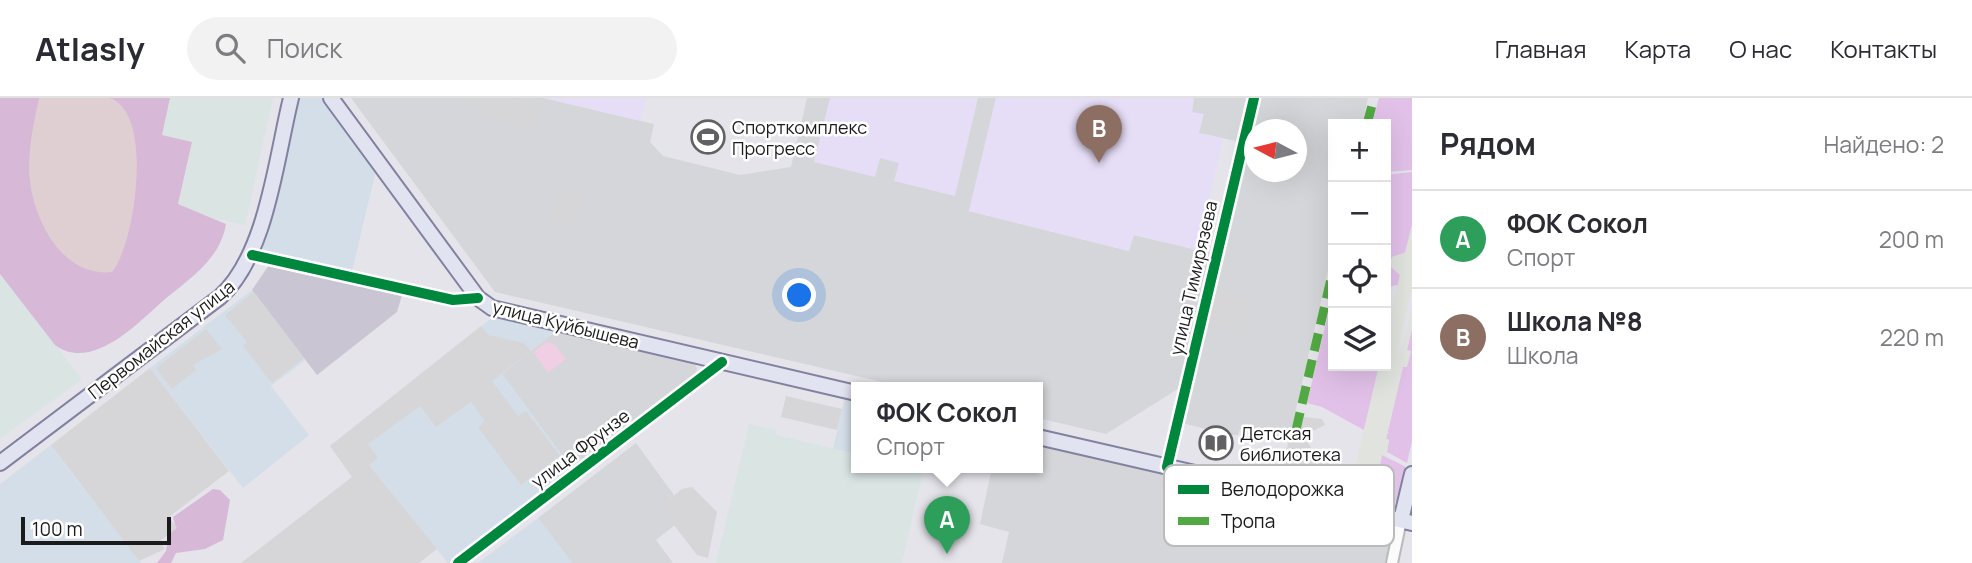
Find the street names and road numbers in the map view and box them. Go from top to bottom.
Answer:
street label: улица Тимирязева [1164,198,1222,358]
street label: Первомайская улица [83,274,239,404]
street label: улица Куйбышева [490,294,642,354]
street label: улица Фрунзе [526,403,634,493]

